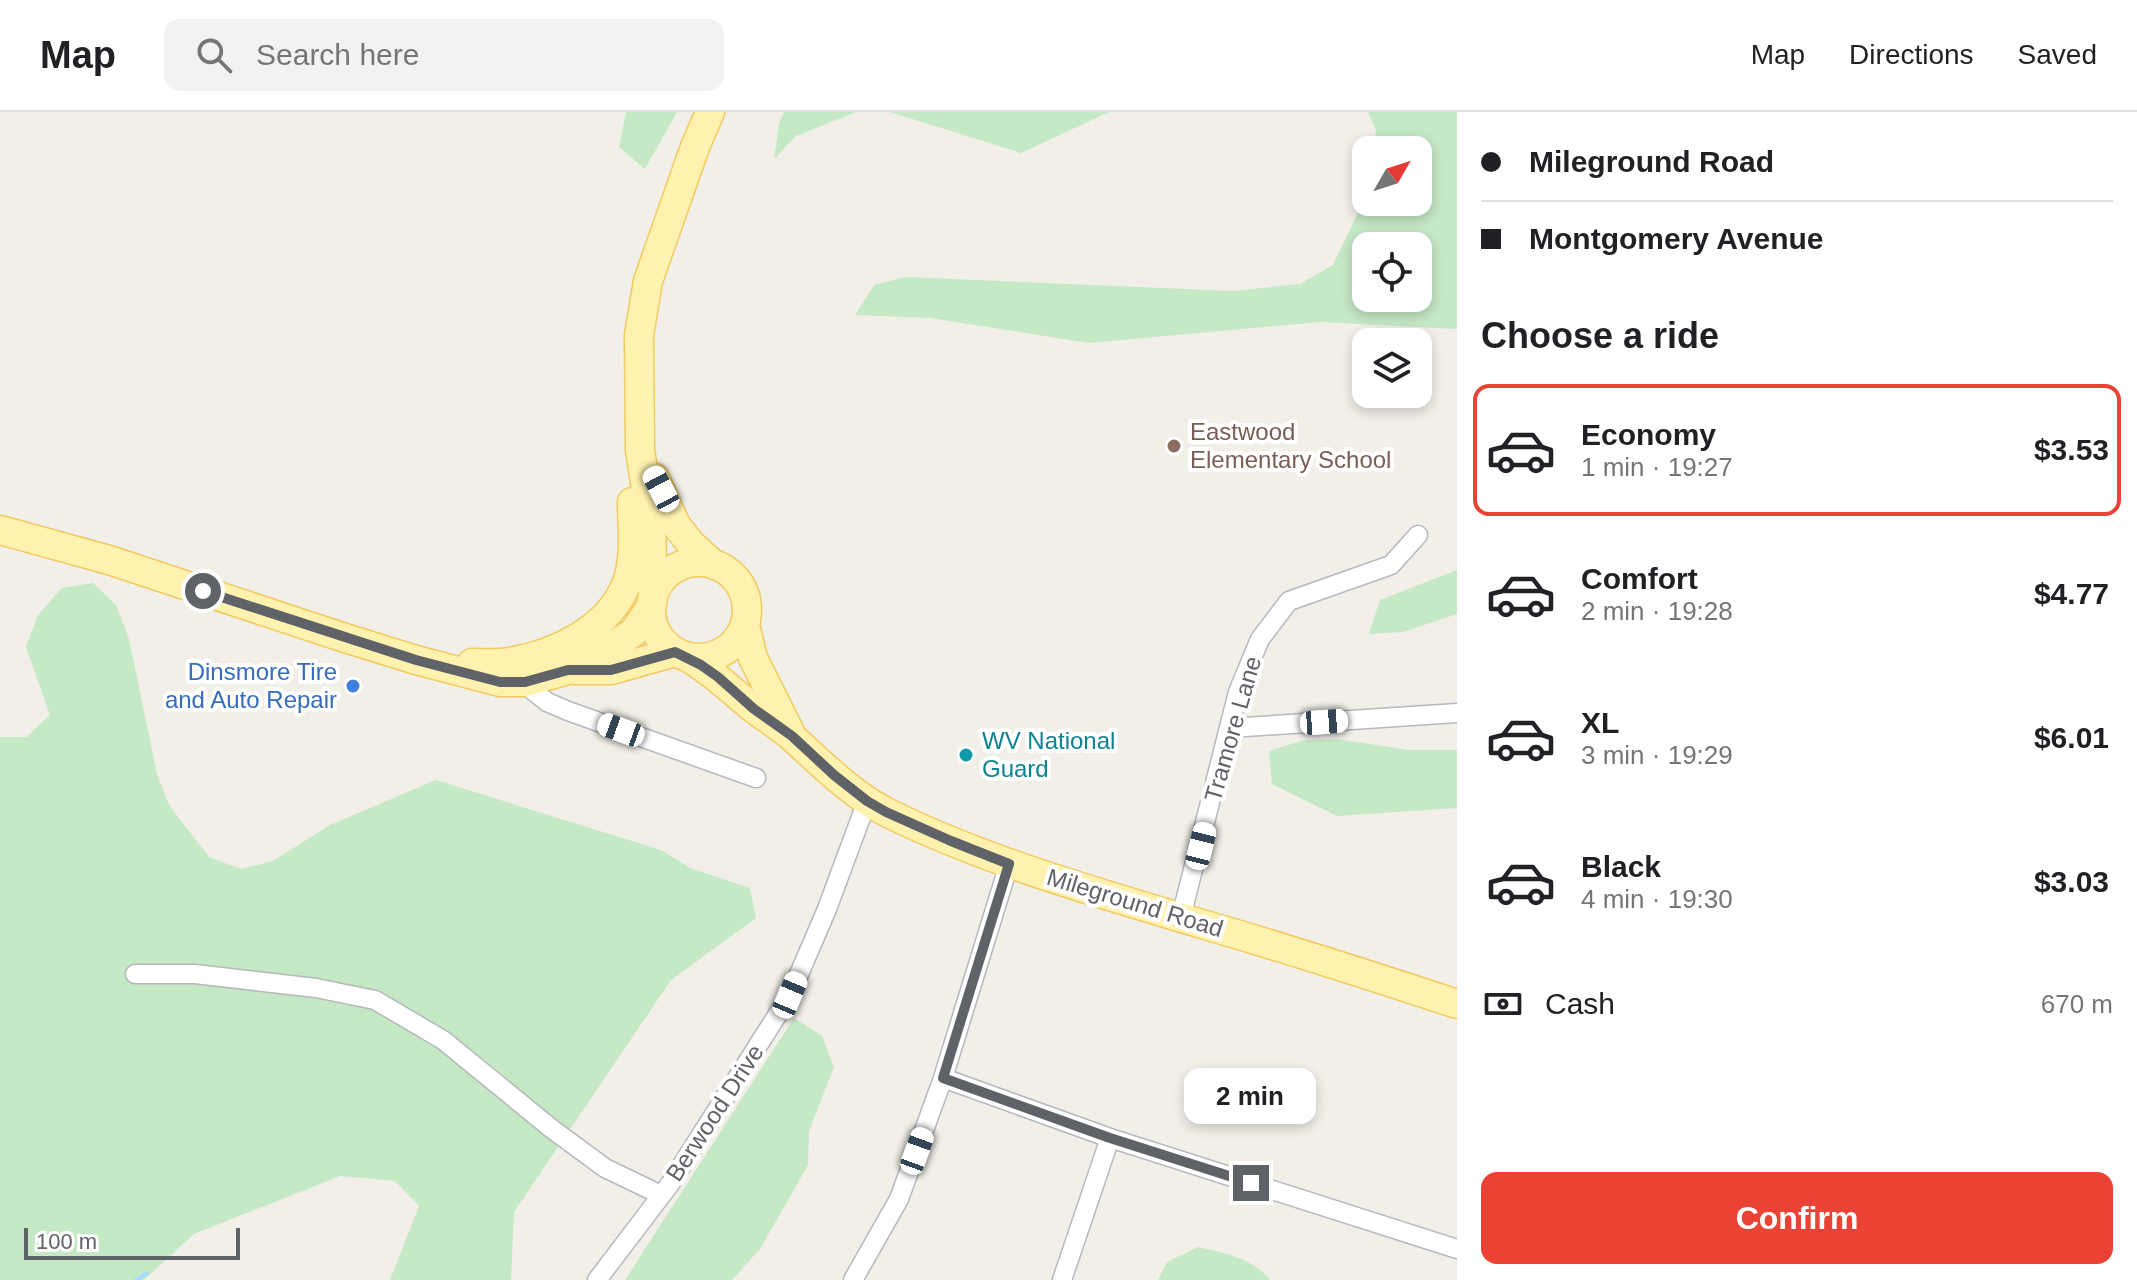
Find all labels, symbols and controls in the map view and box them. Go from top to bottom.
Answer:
search box [164,19,724,91]
icon: search [192,33,236,77]
text: Map [40,34,116,76]
text: Search here [256,38,419,71]
text: Map [1751,39,1805,70]
text: Directions [1849,39,1974,70]
text: Saved [2018,39,2097,70]
north arrow [1352,136,1432,216]
map controls [1352,136,1432,408]
text: Mileground Road [1529,145,1774,178]
text: Montgomery Avenue [1529,222,1823,255]
button: locate [1352,232,1432,312]
text: Choose a ride [1481,315,1719,356]
button: layers [1352,328,1432,408]
icon: car [1485,414,1557,486]
place label: Eastwood Elementary School [1190,418,1391,473]
text: Economy [1581,418,1716,451]
text: $3.53 [2034,433,2109,466]
marker: Eastwood Elementary School [1165,437,1183,455]
text: 1 min · 19:27 [1581,452,1733,482]
car [639,462,683,516]
icon: car [1485,558,1557,630]
text: Comfort [1581,562,1698,595]
route start [185,573,221,609]
text: $4.77 [2034,577,2109,610]
text: 2 min · 19:28 [1581,596,1733,626]
street label: Tramore Lane [1199,653,1266,805]
place label: Dinsmore Tire and Auto Repair [165,658,337,713]
marker: Dinsmore Tire and Auto Repair [344,677,362,695]
icon: car [1485,702,1557,774]
text: XL [1581,706,1619,739]
car [1299,708,1349,736]
car [594,711,648,749]
text: $6.01 [2034,721,2109,754]
place label: WV National Guard [982,727,1115,782]
text: 3 min · 19:29 [1581,740,1733,770]
marker: WV National Guard [957,746,975,764]
car [1184,820,1218,872]
icon: car [1485,846,1557,918]
text: Black [1581,850,1661,883]
street label: Mileground Road [1044,863,1226,942]
text: $3.03 [2034,865,2109,898]
text: 4 min · 19:30 [1581,884,1733,914]
car [770,968,810,1022]
icon: cash [1481,982,1525,1026]
text: Cash [1545,987,1615,1020]
text: 670 m [2041,989,2113,1019]
street label: Berwood Drive [660,1039,769,1186]
callout: 2 min [1185,1067,1317,1123]
text: 2 min [1216,1081,1284,1111]
car [898,1124,936,1178]
route end [1233,1165,1269,1201]
button: Confirm [1481,1172,2113,1264]
scale bar [24,1224,240,1260]
text: 100 m [36,1229,97,1254]

